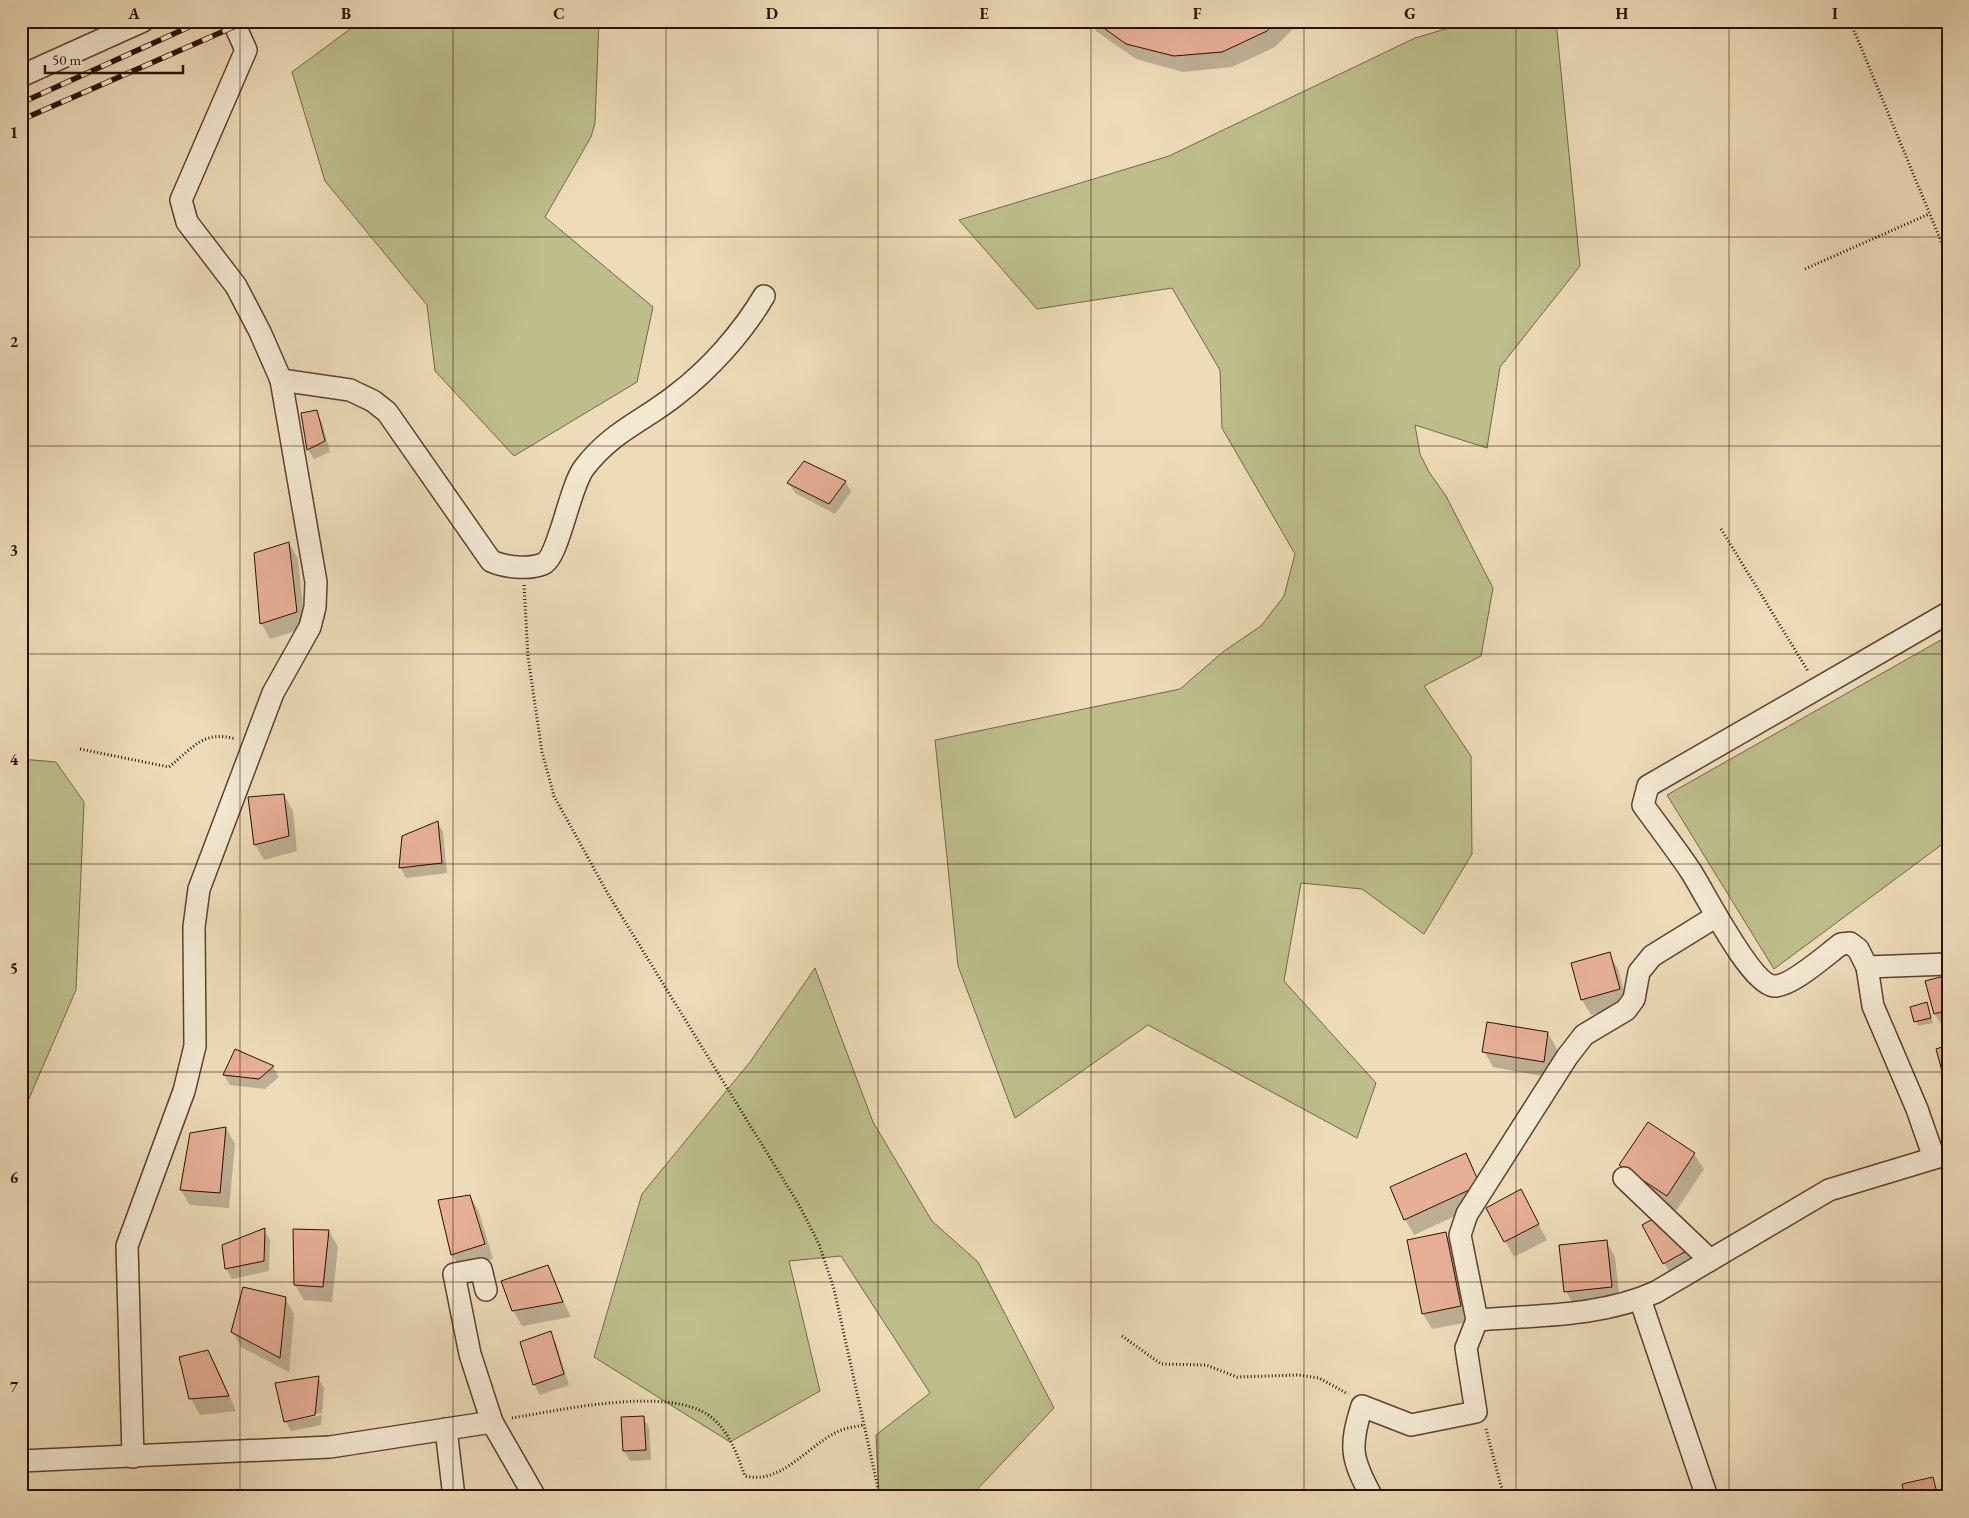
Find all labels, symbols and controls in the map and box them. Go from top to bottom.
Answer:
text: A [127,3,140,24]
text: B [341,3,351,24]
text: C [553,3,565,24]
text: D [766,3,778,24]
text: E [979,3,989,24]
text: F [1193,3,1202,24]
text: G [1404,3,1416,24]
text: H [1616,3,1629,24]
text: I [1832,3,1838,24]
scale bar [45,42,182,74]
text: 50 m [52,50,81,69]
text: 1 [10,122,18,143]
text: 2 [10,331,19,352]
text: 3 [10,540,18,561]
text: 4 [10,749,19,770]
text: 5 [10,958,18,979]
text: 6 [10,1167,19,1188]
text: 7 [10,1376,19,1397]

